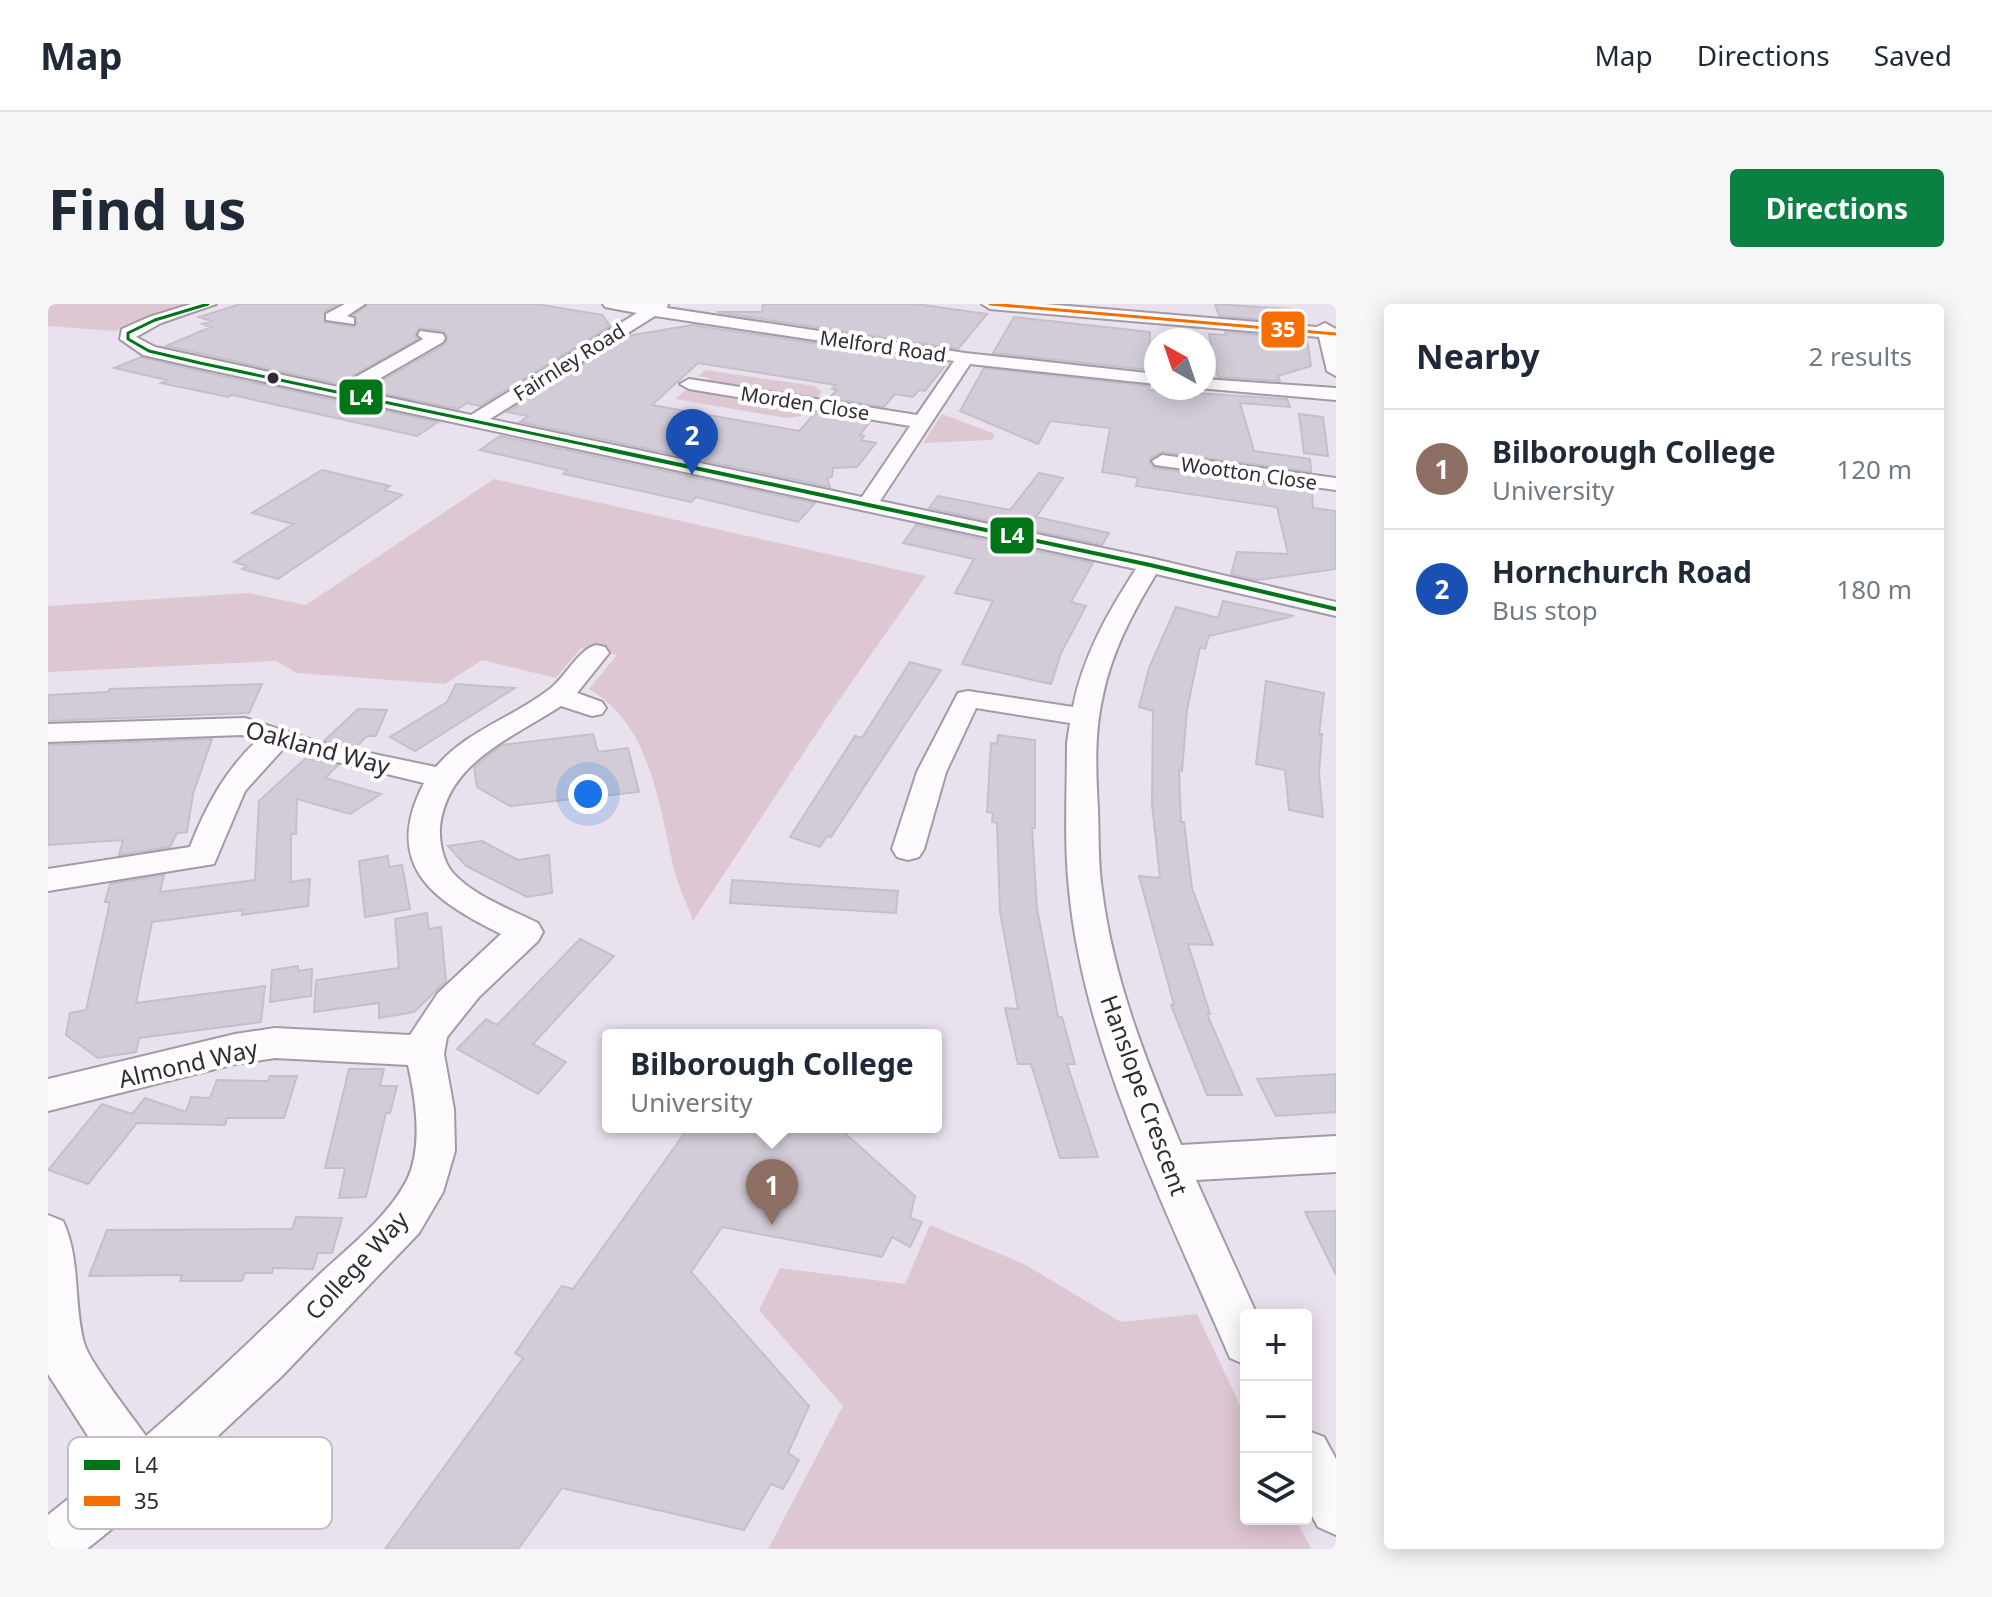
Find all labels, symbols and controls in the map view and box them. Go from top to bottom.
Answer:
text: Map [40,29,123,81]
text: Map [1594,36,1653,74]
text: Directions [1697,36,1830,74]
text: Saved [1874,36,1952,74]
button: Directions [1730,169,1944,247]
text: Find us [48,170,246,246]
line badge: 35 [1260,310,1306,349]
text: 35 [1270,313,1296,343]
street label: Fairnley Road [508,317,630,407]
street label: Melford Road [818,324,948,368]
north arrow [1144,328,1216,400]
text: Nearby [1416,333,1540,379]
text: 2 results [1808,338,1912,374]
unlabelled marker [265,370,281,386]
line badge: L4 [338,378,384,416]
street label: Morden Close [739,379,871,427]
text: L4 [349,381,374,411]
pin: 2 [666,409,718,475]
text: Bilborough College [1492,431,1776,472]
street label: Wootton Close [1179,450,1319,496]
text: 1 [1435,451,1449,487]
text: 120 m [1836,451,1912,487]
text: University [1492,472,1614,508]
line badge: L4 [989,516,1035,555]
text: L4 [1000,519,1025,549]
text: Hornchurch Road [1492,551,1752,592]
text: 2 [1435,571,1449,607]
text: 180 m [1836,571,1912,607]
text: Bus stop [1492,592,1598,628]
street label: Oakland Way [242,712,395,782]
your location [568,774,608,814]
street label: Hanslope Crescent [1093,990,1197,1200]
popup [602,1029,942,1133]
street label: Almond Way [115,1031,262,1095]
text: Bilborough College [630,1043,914,1084]
text: University [630,1084,752,1120]
pin: 1 [746,1159,798,1225]
street label: College Way [297,1203,416,1327]
map controls [1240,1309,1312,1525]
button: + [1240,1309,1312,1381]
button: − [1240,1381,1312,1453]
legend [68,1437,332,1529]
text: L4 [134,1449,159,1479]
button: layers [1240,1453,1312,1525]
text: 35 [134,1485,159,1515]

